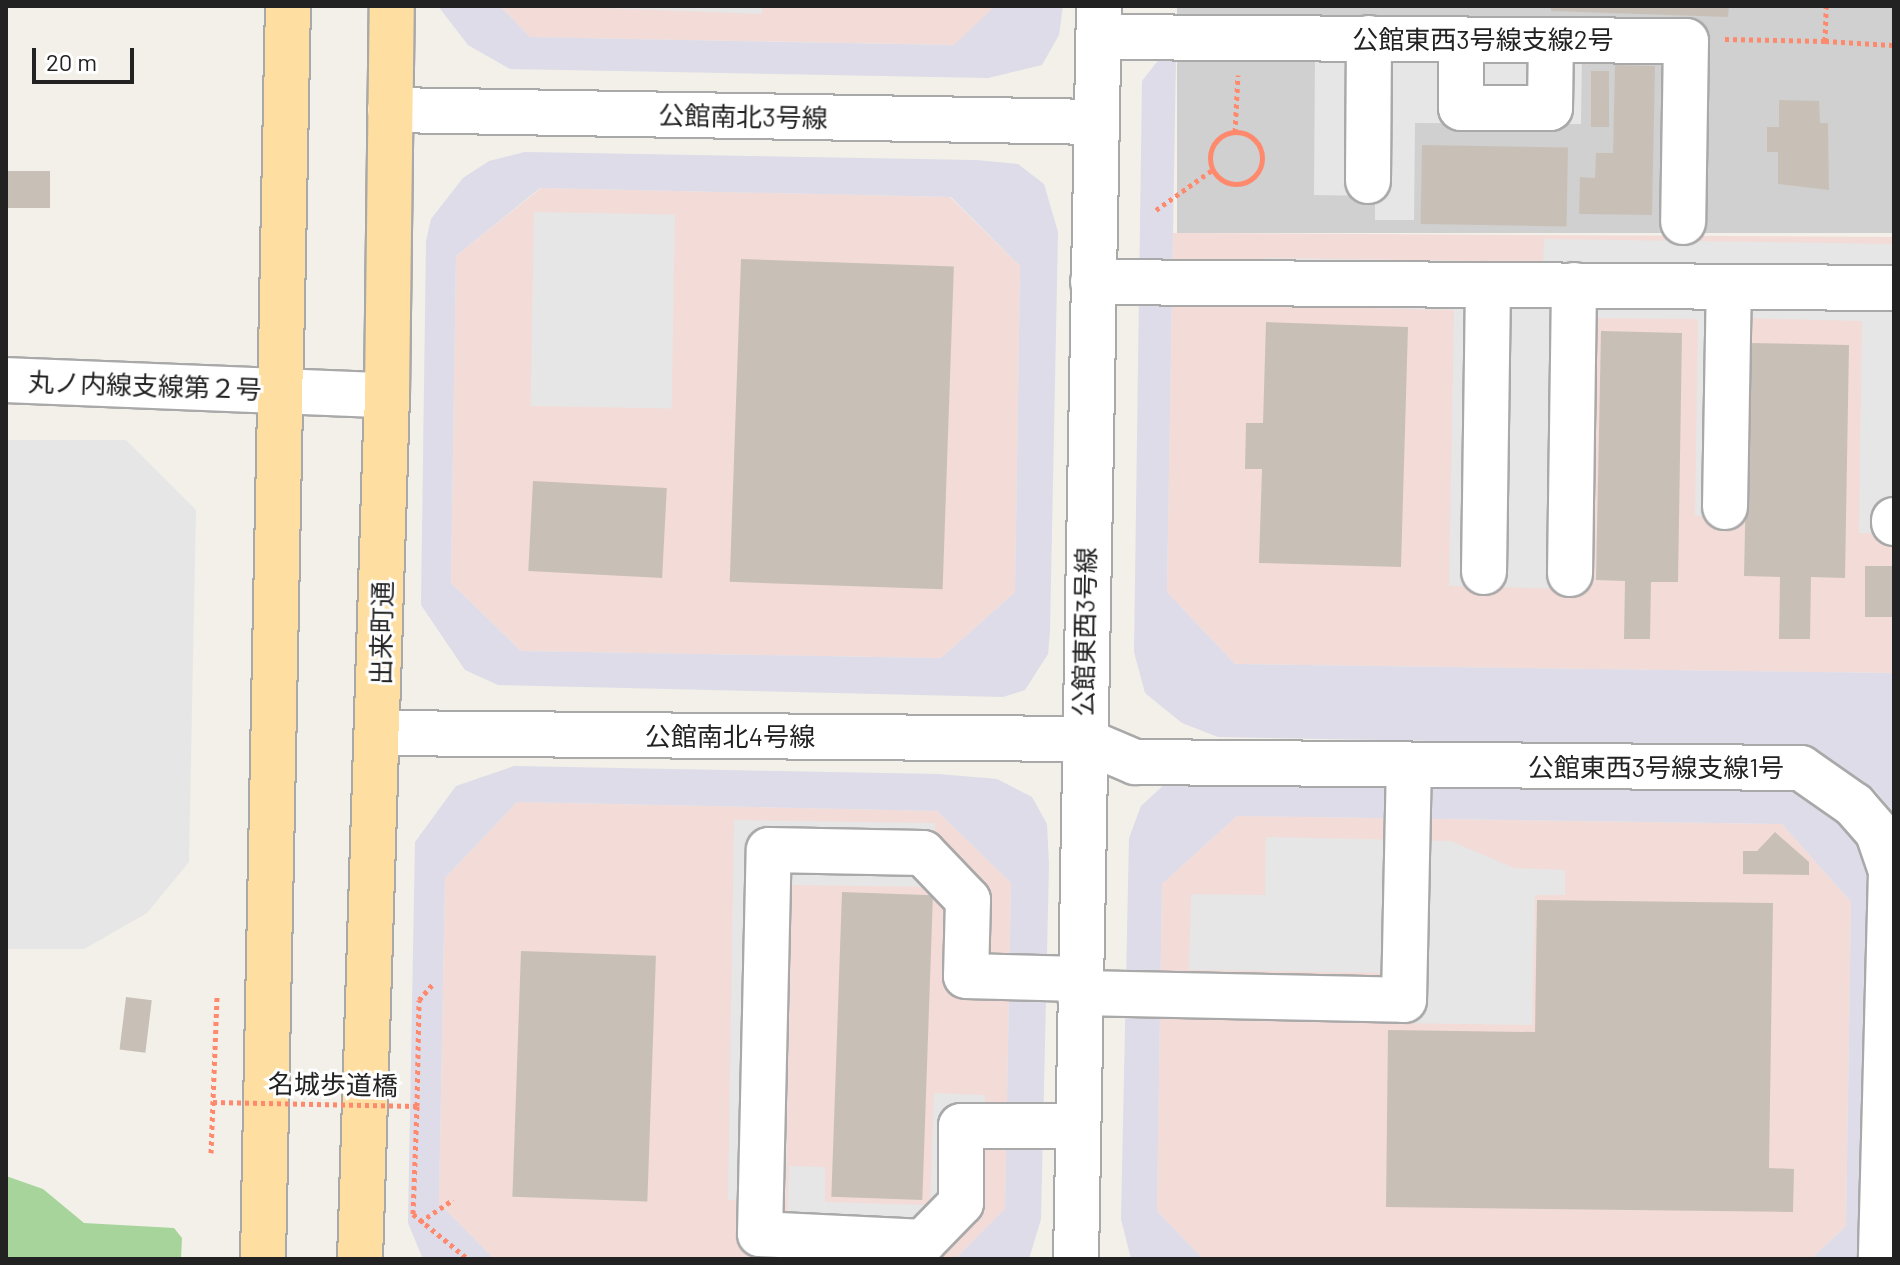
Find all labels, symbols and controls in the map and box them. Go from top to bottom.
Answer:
street label: 公館東西3号線支線2号 [1352,23,1614,55]
scale bar [36,32,138,82]
text: 20 m [46,47,97,76]
street label: 公館南北3号線 [658,99,828,133]
street label: 丸ノ内線支線第２号 [28,365,262,405]
street label: 公館東西3号線 [1067,547,1101,717]
street label: 出来町通 [364,581,398,685]
street label: 公館南北4号線 [645,720,815,752]
street label: 公館東西3号線支線1号 [1528,751,1784,783]
street label: 名城歩道橋 [268,1067,398,1101]

